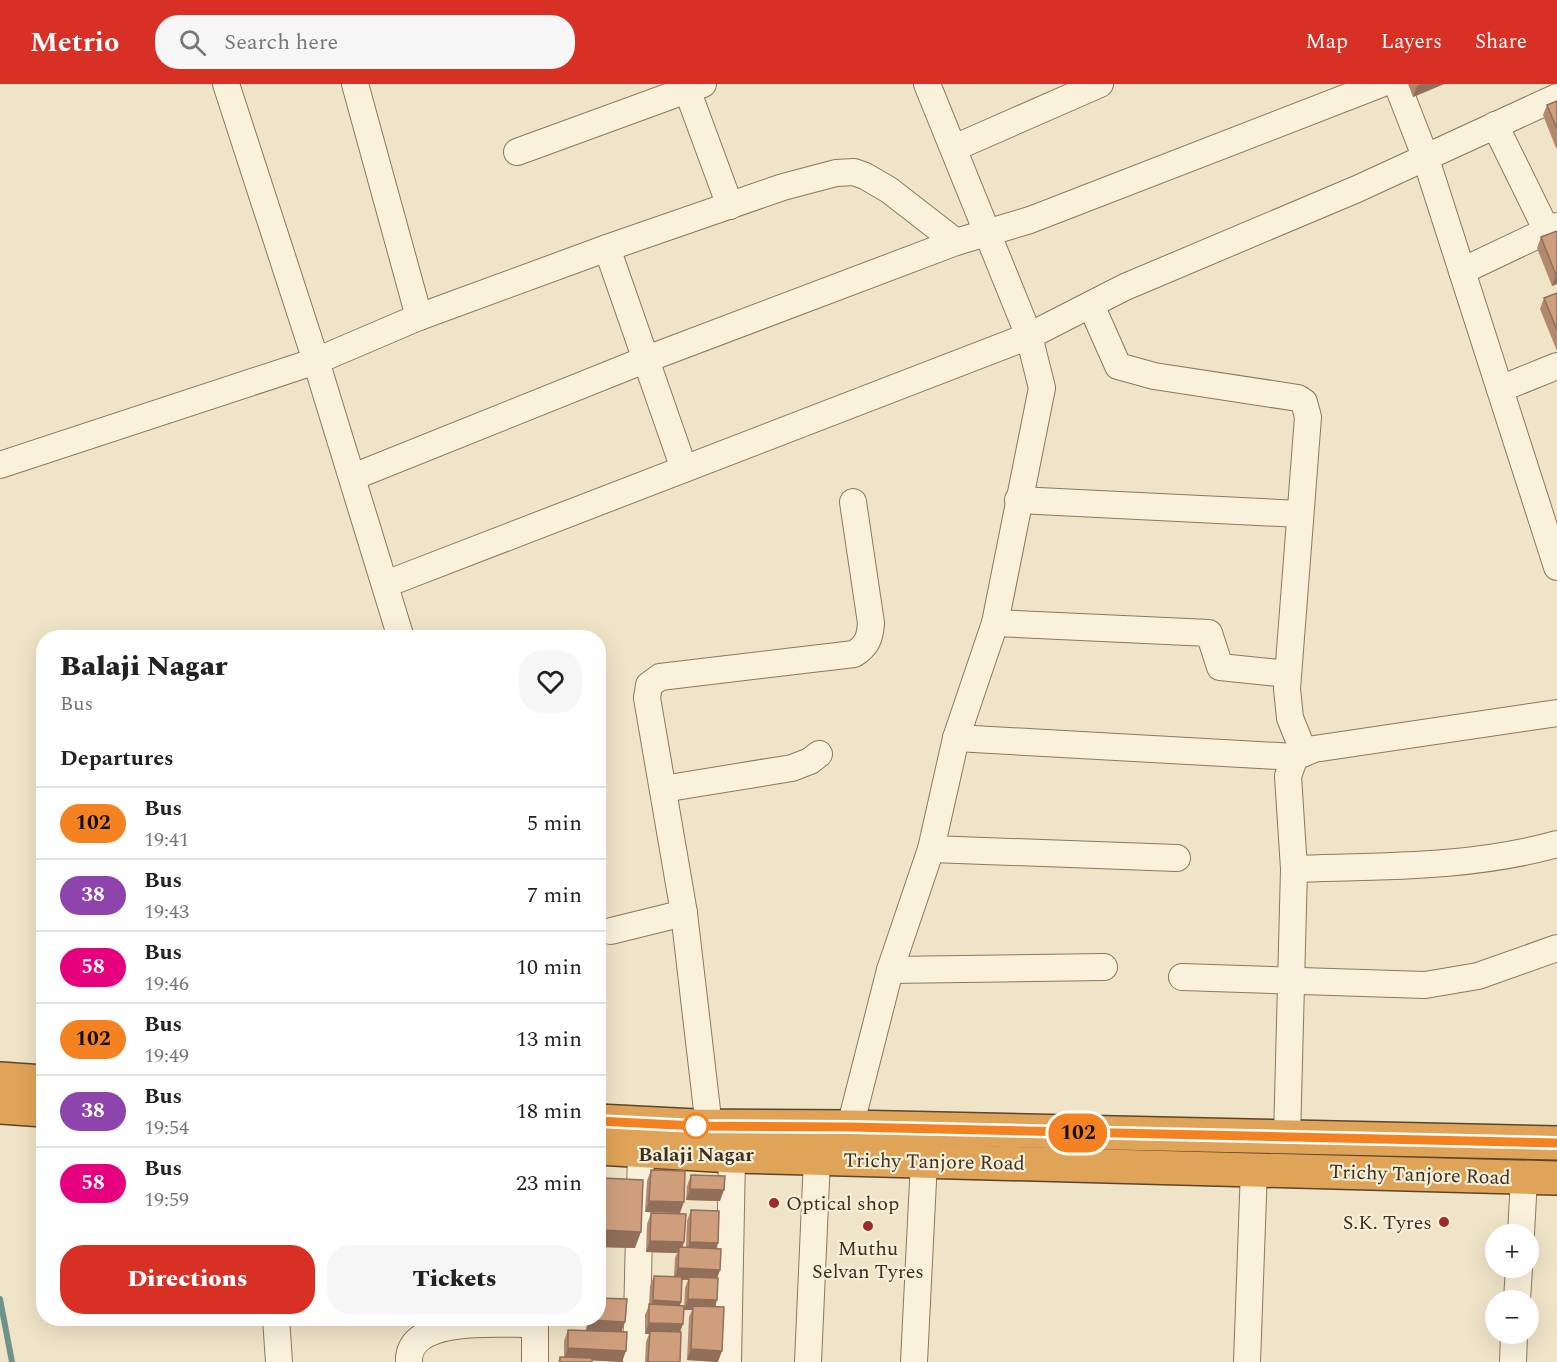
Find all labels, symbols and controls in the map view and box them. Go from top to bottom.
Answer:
search box [155,15,575,69]
text: Metrio [30,21,119,64]
icon: search [176,26,209,59]
text: Search here [224,26,338,59]
text: Map [1306,26,1348,58]
text: Layers [1381,26,1442,58]
text: Share [1475,26,1527,58]
text: Balaji Nagar [60,645,227,688]
button: heart [519,650,582,713]
text: Bus [60,689,93,719]
text: Departures [60,742,174,775]
text: Bus [144,792,182,825]
text: 102 [75,807,111,839]
text: 5 min [527,807,582,840]
text: 19:41 [144,825,189,855]
text: Bus [144,864,182,897]
text: 38 [81,879,105,911]
text: 7 min [527,879,582,912]
text: 19:43 [144,897,189,927]
text: Bus [144,936,182,969]
text: 58 [81,951,105,983]
text: 10 min [516,951,582,984]
text: 19:46 [144,969,189,999]
text: Bus [144,1008,182,1041]
text: 102 [75,1023,111,1055]
text: 13 min [516,1023,582,1056]
text: 19:49 [144,1041,189,1071]
text: Bus [144,1080,182,1113]
text: 38 [81,1095,105,1127]
text: 18 min [516,1095,582,1128]
text: 19:54 [144,1113,189,1143]
marker: Balaji Nagar [683,1113,709,1139]
line badge: 102 [1044,1114,1112,1152]
text: 102 [1060,1117,1096,1149]
place label: Balaji Nagar [638,1140,754,1170]
street label: Trichy Tanjore Road [843,1145,1025,1179]
text: Bus [144,1152,182,1185]
street label: Trichy Tanjore Road [1329,1157,1511,1193]
text: 58 [81,1167,105,1199]
text: 23 min [516,1167,582,1200]
text: 19:59 [144,1185,189,1215]
place label: Optical shop [786,1189,899,1219]
marker: Optical shop [767,1196,781,1210]
place label: S.K. Tyres [1343,1208,1432,1238]
marker: S.K. Tyres [1437,1215,1451,1229]
marker: Muthu Selvan Tyres [861,1219,875,1233]
map controls [1485,1224,1539,1344]
button: + [1485,1224,1539,1278]
place label: Muthu Selvan Tyres [812,1234,924,1287]
button: Directions [60,1245,315,1314]
button: Tickets [327,1245,582,1314]
button: − [1485,1290,1539,1344]

